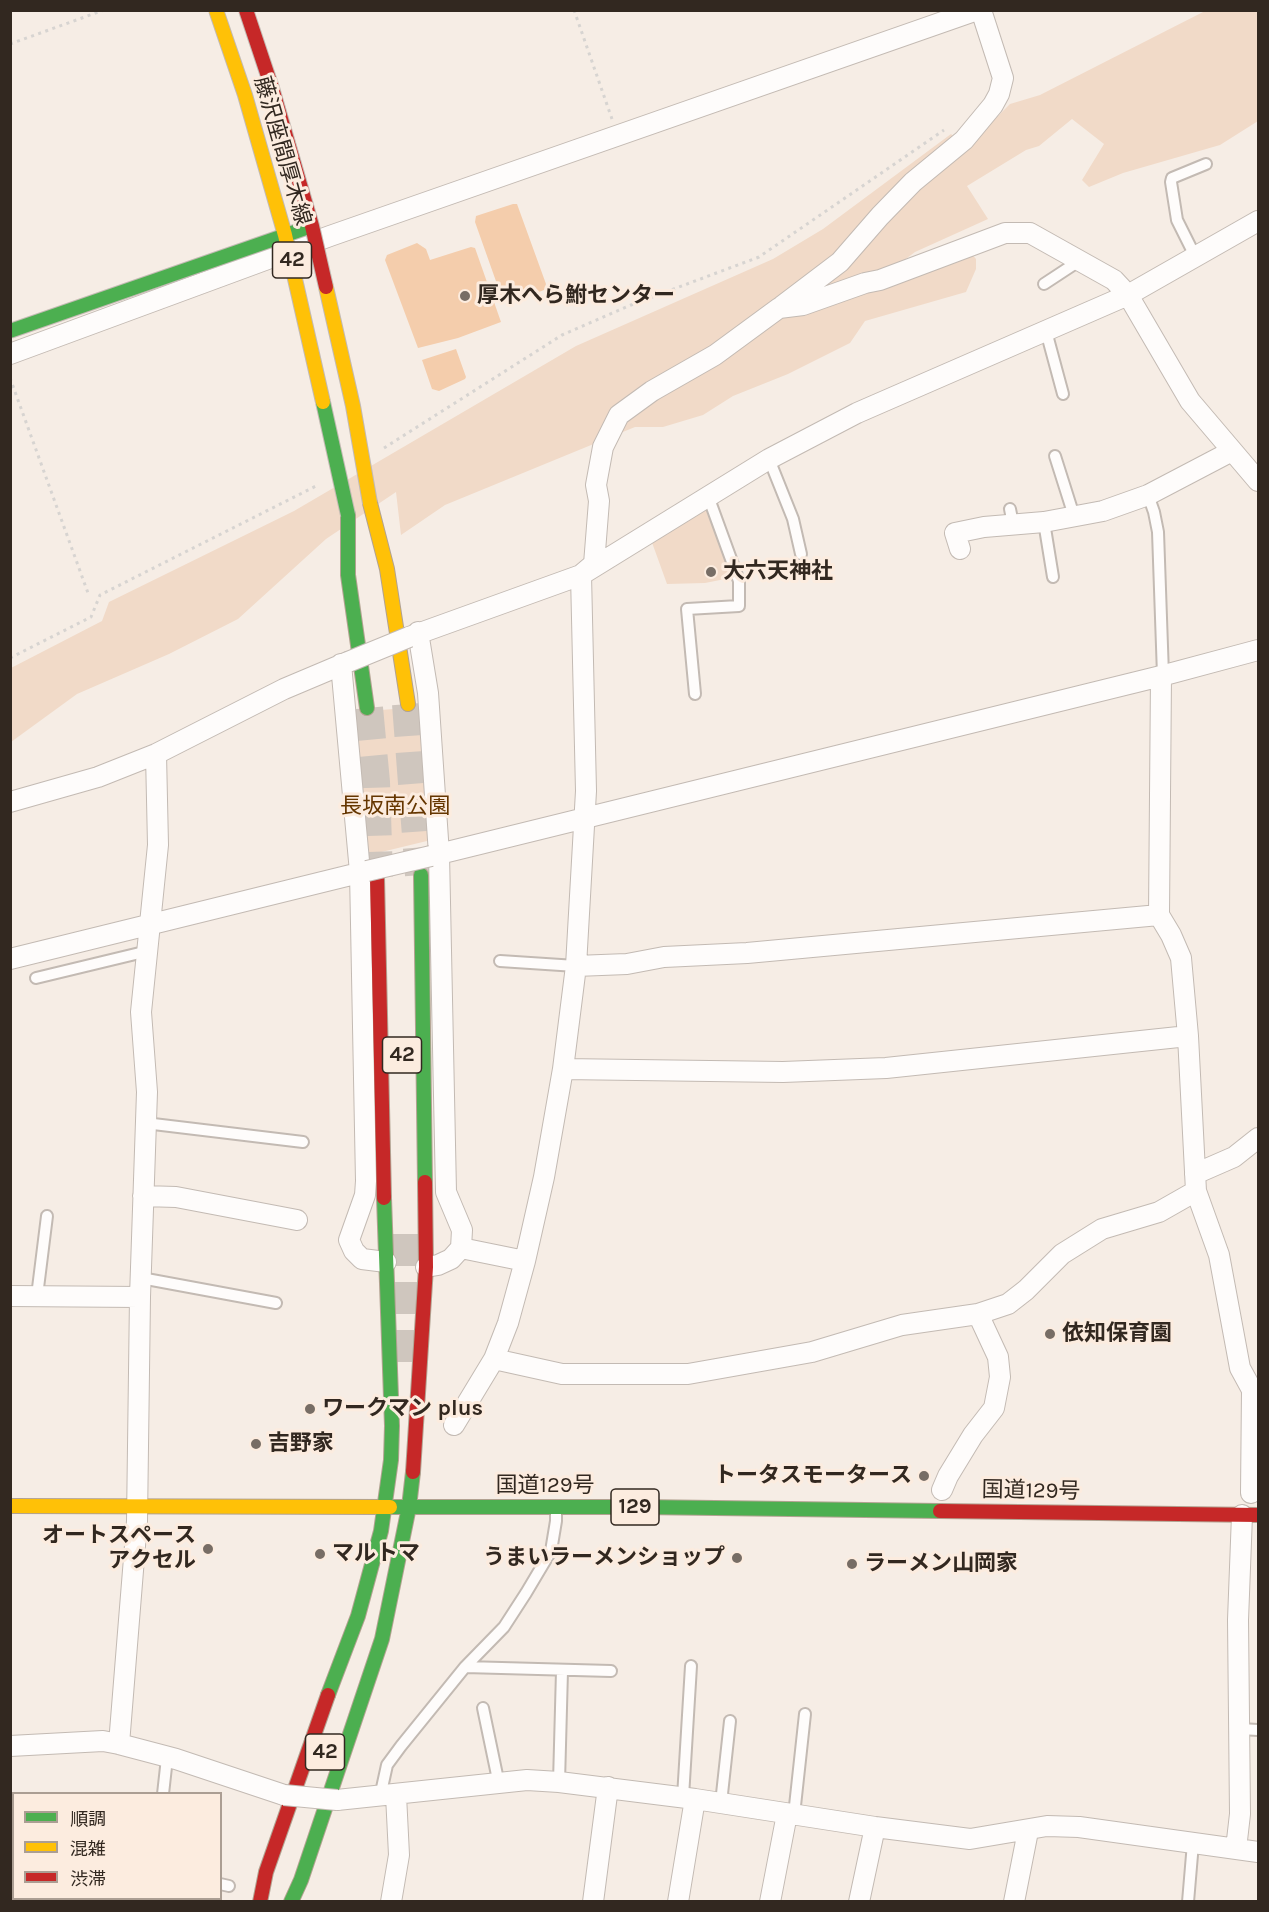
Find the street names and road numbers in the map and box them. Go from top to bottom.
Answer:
street label: 藤沢座間厚木線 [248,73,316,229]
road number: 42 [272,242,312,278]
road number: 42 [382,1037,422,1073]
street label: 国道129号 [496,1473,594,1499]
street label: 国道129号 [981,1477,1081,1505]
road number: 129 [611,1489,659,1525]
road number: 42 [306,1734,344,1770]

